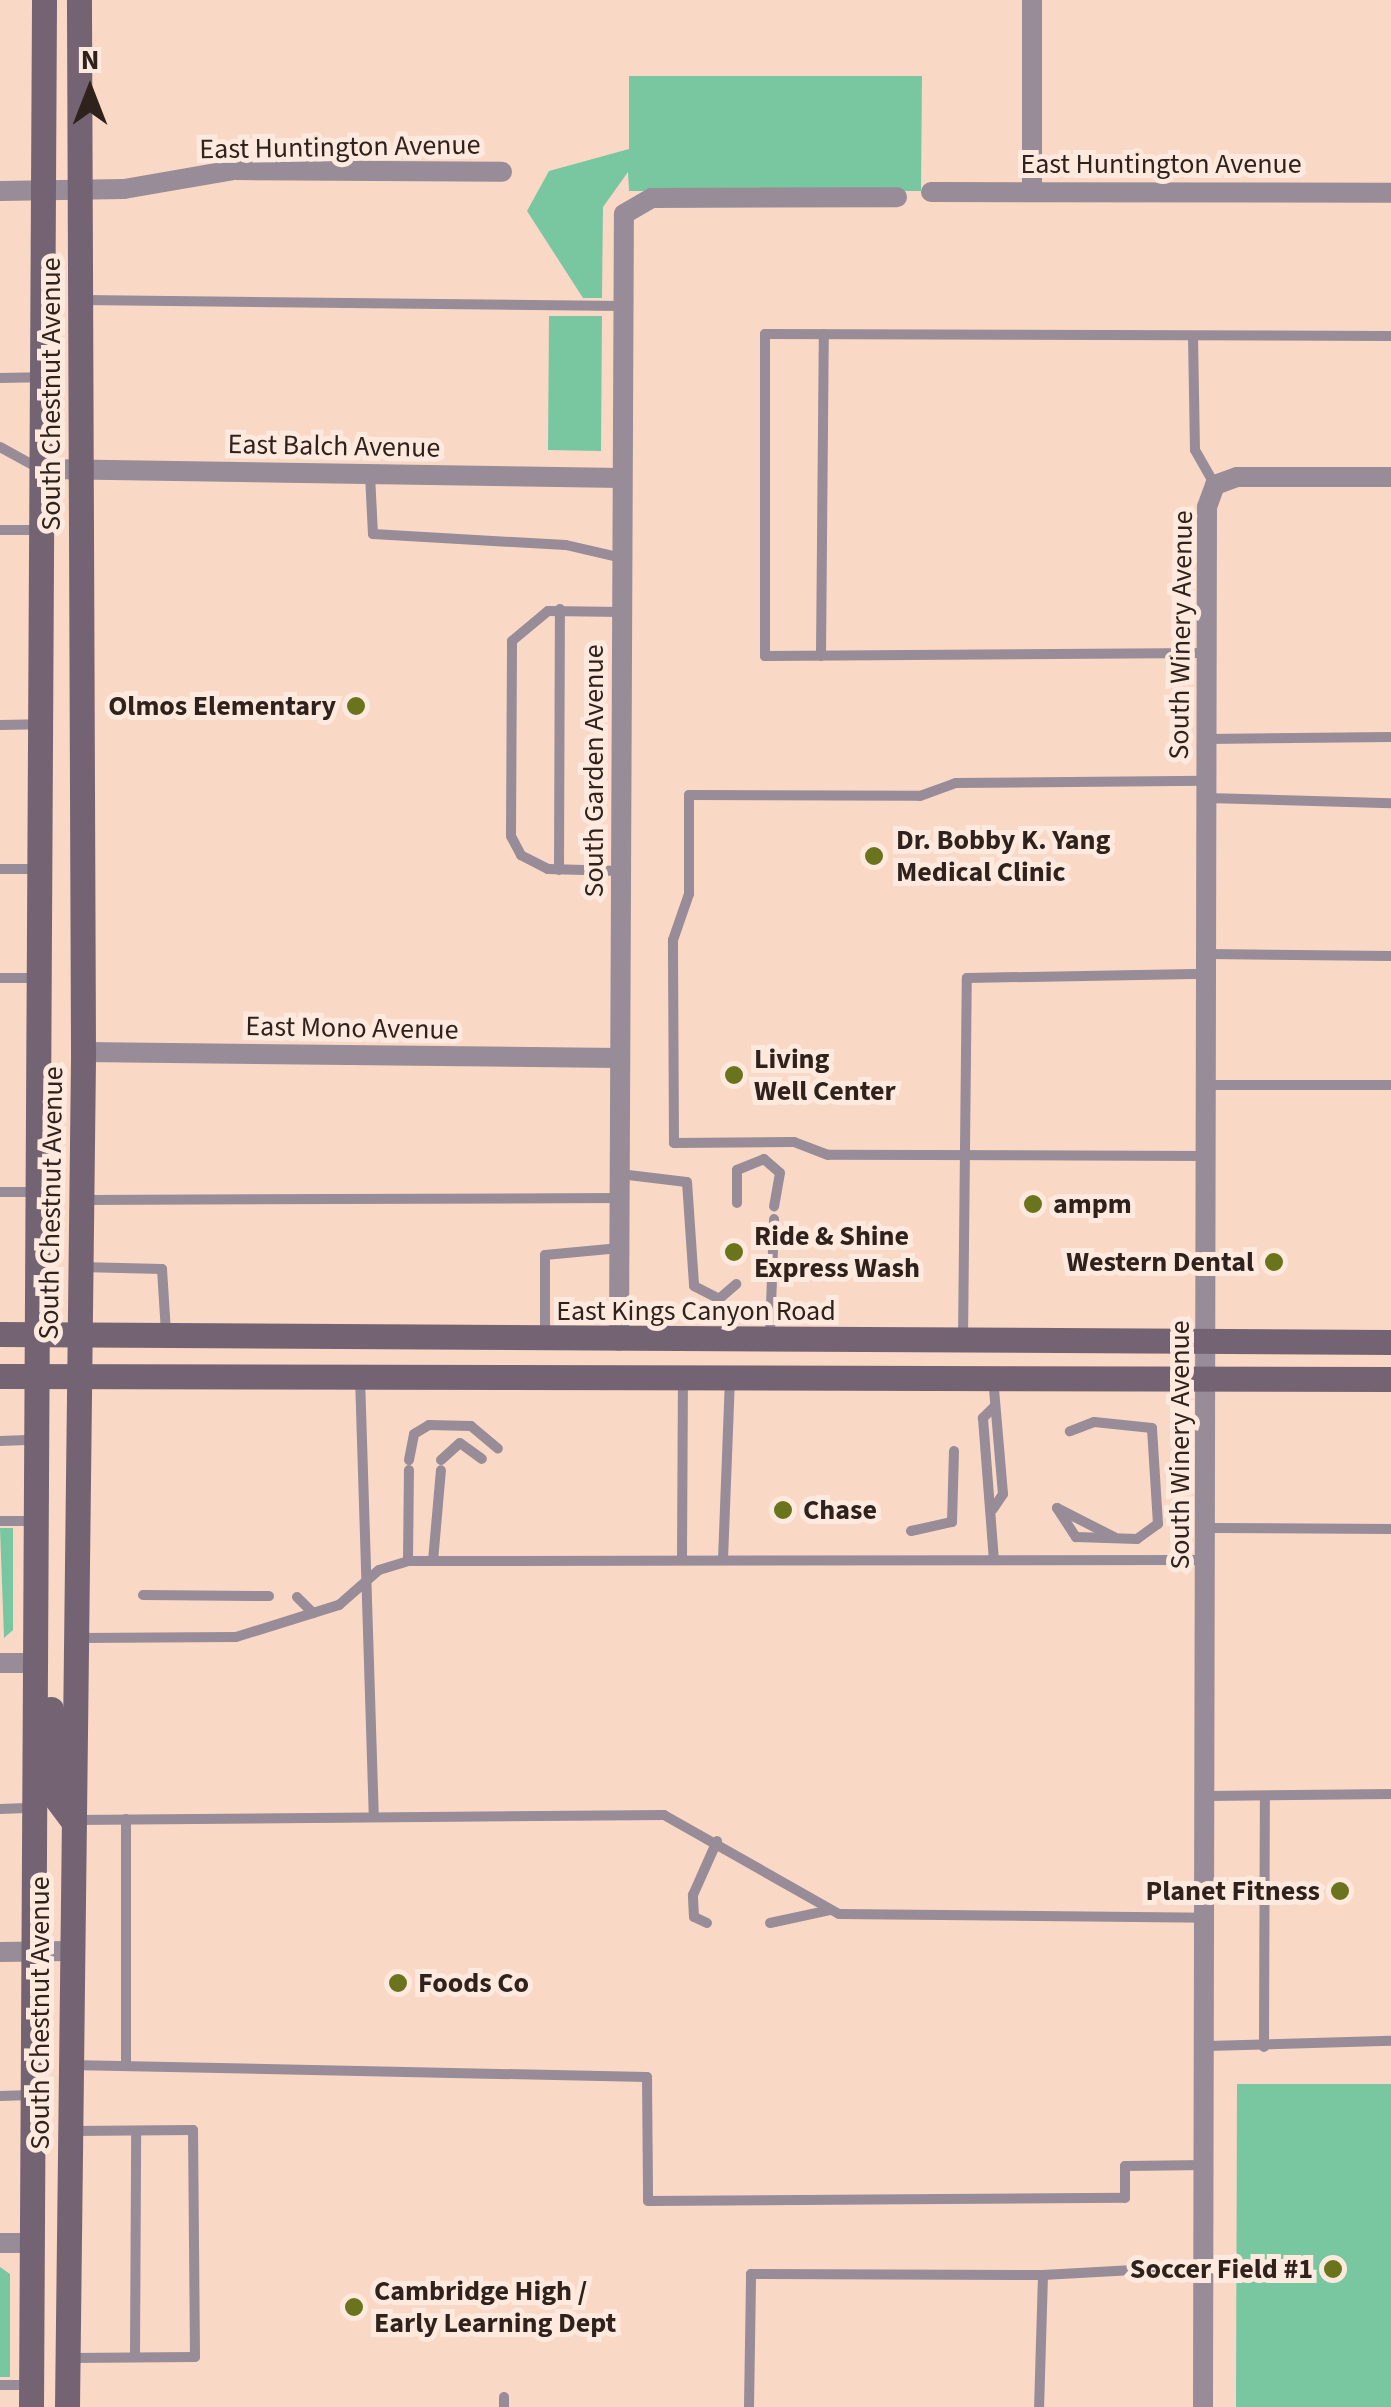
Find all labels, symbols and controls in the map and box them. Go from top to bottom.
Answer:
north arrow [40,40,140,140]
text: N [81,40,99,80]
street label: East Huntington Avenue [199,128,481,166]
street label: East Huntington Avenue [1020,147,1302,181]
street label: South Chestnut Avenue [34,257,68,531]
street label: East Balch Avenue [227,427,441,465]
street label: South Winery Avenue [1162,510,1200,760]
street label: South Garden Avenue [577,644,611,898]
place label: Olmos Elementary [108,689,336,723]
marker: Olmos Elementary [345,695,367,717]
place label: Dr. Bobby K. Yang Medical Clinic [896,823,1110,889]
marker: Dr. Bobby K. Yang Medical Clinic [861,843,887,869]
street label: East Mono Avenue [245,1009,459,1047]
place label: Living Well Center [754,1042,896,1108]
marker: Living Well Center [723,1064,745,1086]
street label: South Chestnut Avenue [32,1066,70,1340]
place label: ampm [1053,1187,1132,1221]
marker: ampm [1022,1193,1044,1215]
place label: Ride & Shine Express Wash [754,1219,920,1285]
marker: Ride & Shine Express Wash [723,1241,745,1263]
place label: Western Dental [1066,1245,1254,1279]
marker: Western Dental [1263,1251,1285,1273]
street label: East Kings Canyon Road [556,1294,836,1328]
street label: South Winery Avenue [1163,1320,1197,1570]
place label: Chase [803,1493,877,1527]
marker: Chase [772,1499,794,1521]
place label: Planet Fitness [1146,1874,1320,1908]
street label: South Chestnut Avenue [23,1876,57,2150]
marker: Planet Fitness [1329,1880,1351,1902]
place label: Foods Co [418,1966,529,2000]
marker: Foods Co [387,1972,409,1994]
place label: Soccer Field #1 [1130,2252,1313,2286]
marker: Soccer Field #1 [1322,2258,1344,2280]
place label: Cambridge High / Early Learning Dept [374,2274,616,2340]
marker: Cambridge High / Early Learning Dept [343,2296,365,2318]

